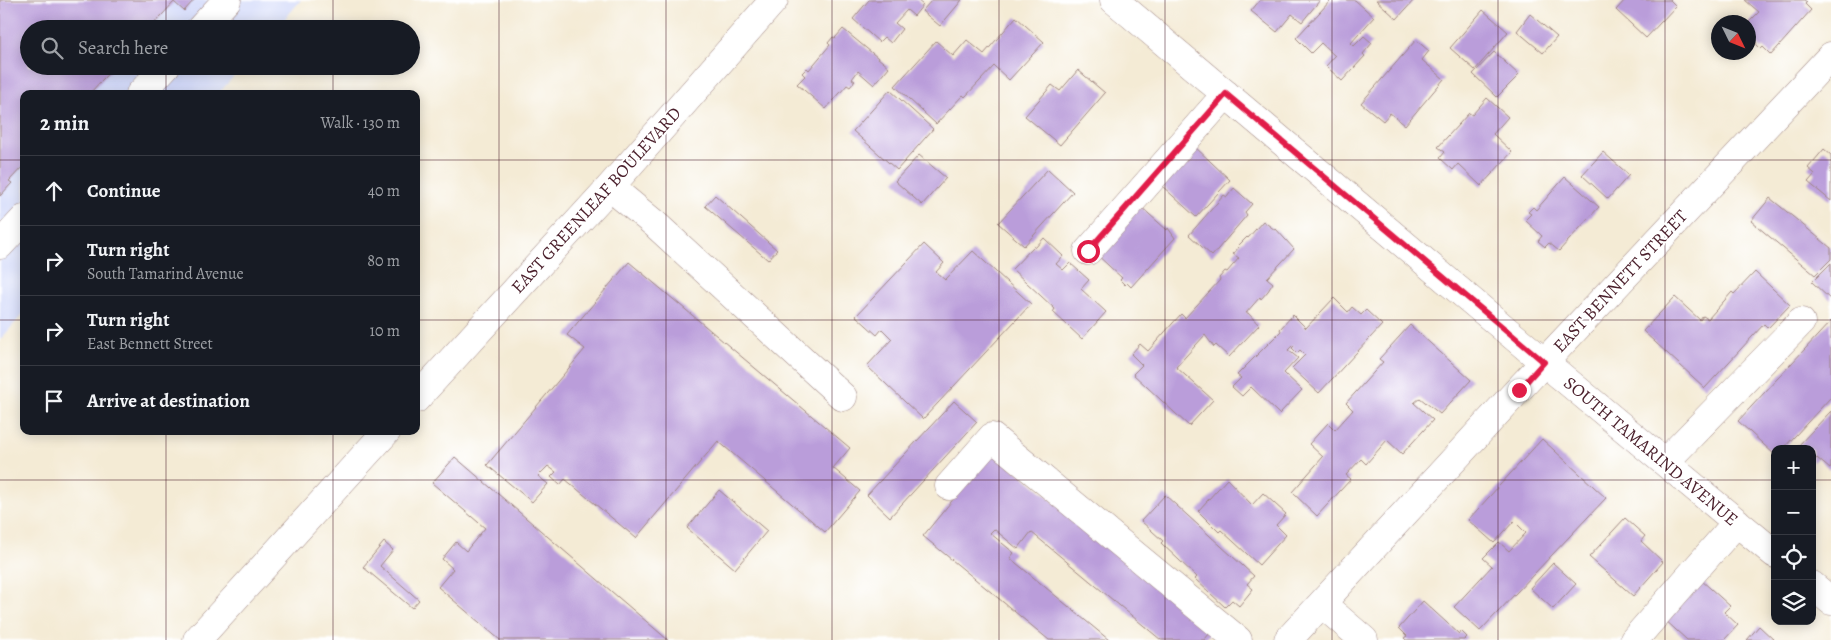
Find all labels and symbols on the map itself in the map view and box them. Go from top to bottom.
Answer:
north arrow [1711,15,1756,60]
street label: EAST GREENLEAF BOULEVARD [506,102,686,298]
street label: EAST BENNETT STREET [1548,204,1693,358]
route start [1077,240,1100,263]
street label: SOUTH TAMARIND AVENUE [1559,371,1743,531]
route end [1508,379,1531,402]

